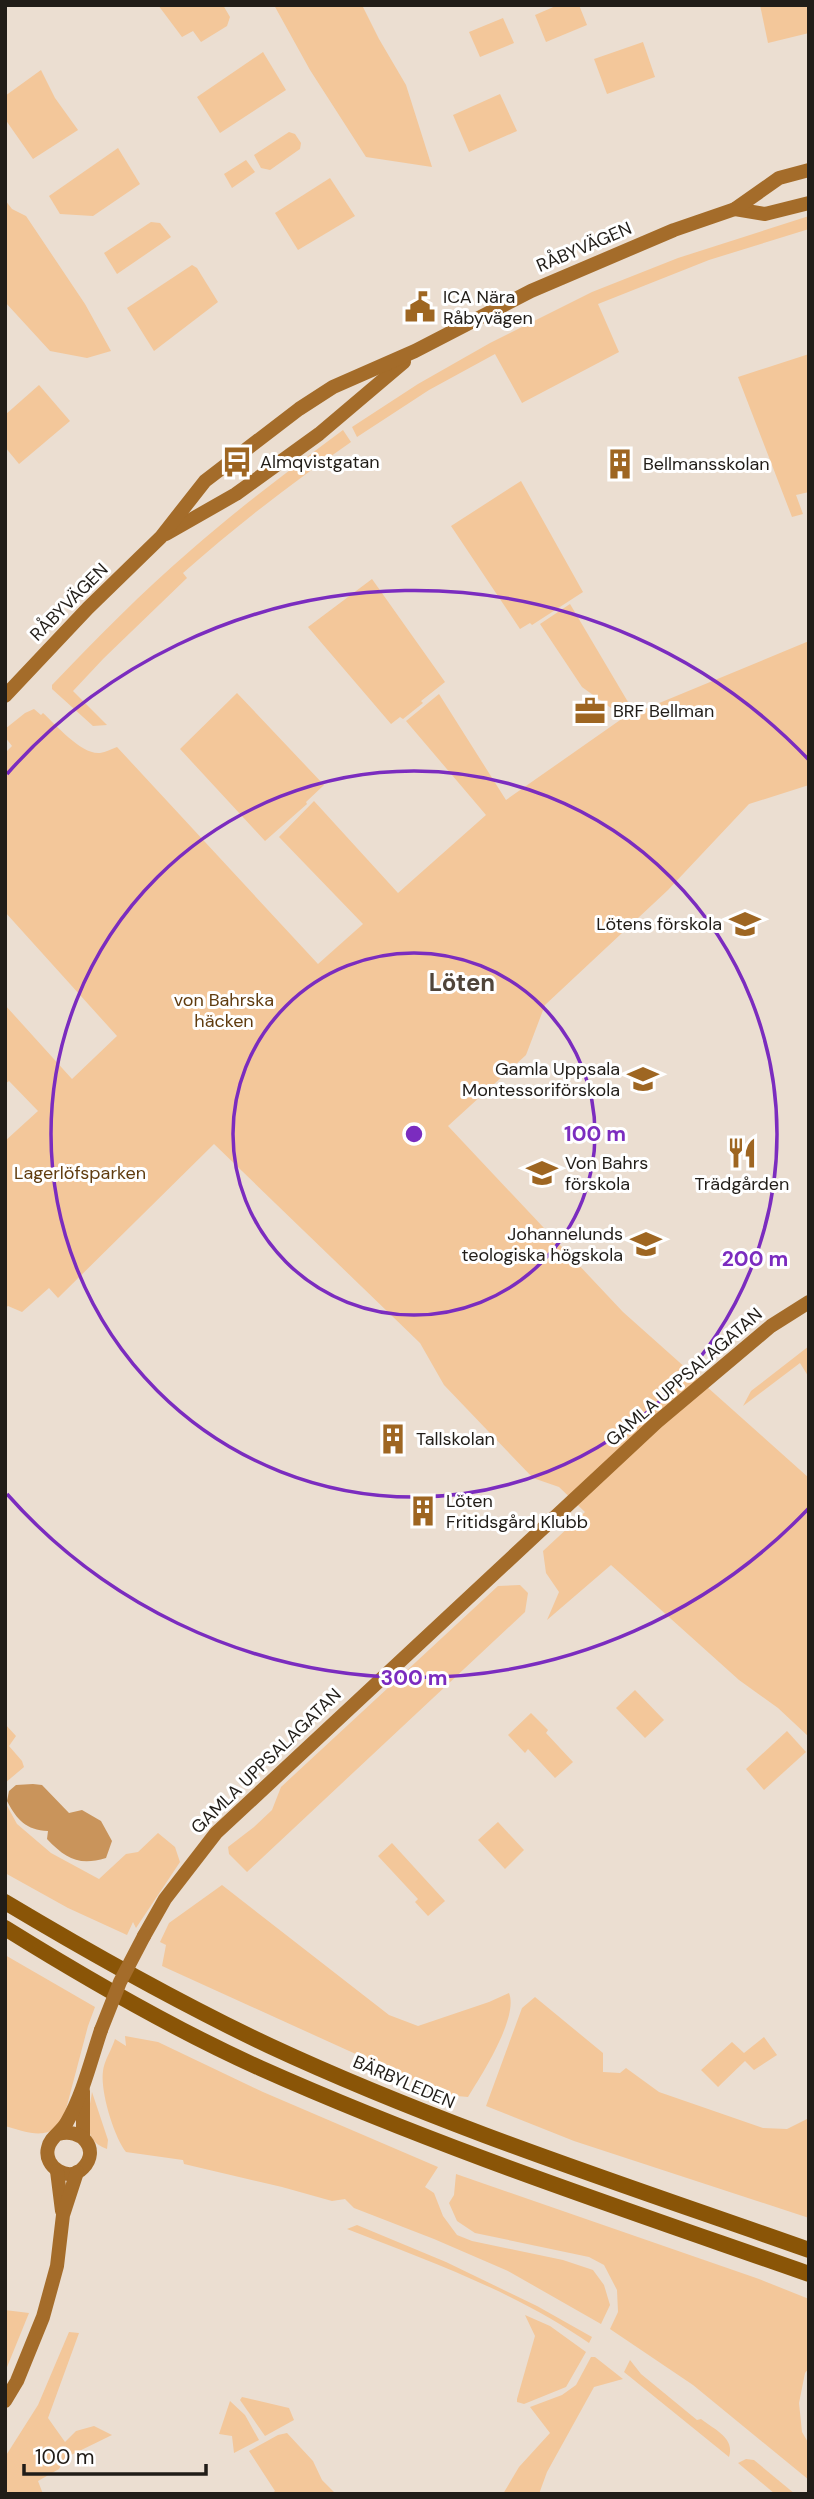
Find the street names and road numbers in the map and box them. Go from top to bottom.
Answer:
street label: RÅBYVÄGEN [533,216,635,278]
street label: RÅBYVÄGEN [25,558,113,646]
street label: GAMLA UPPSALAGATAN [601,1302,767,1452]
street label: GAMLA UPPSALAGATAN [186,1683,346,1839]
street label: BÄRBYLEDEN [349,2050,459,2114]

